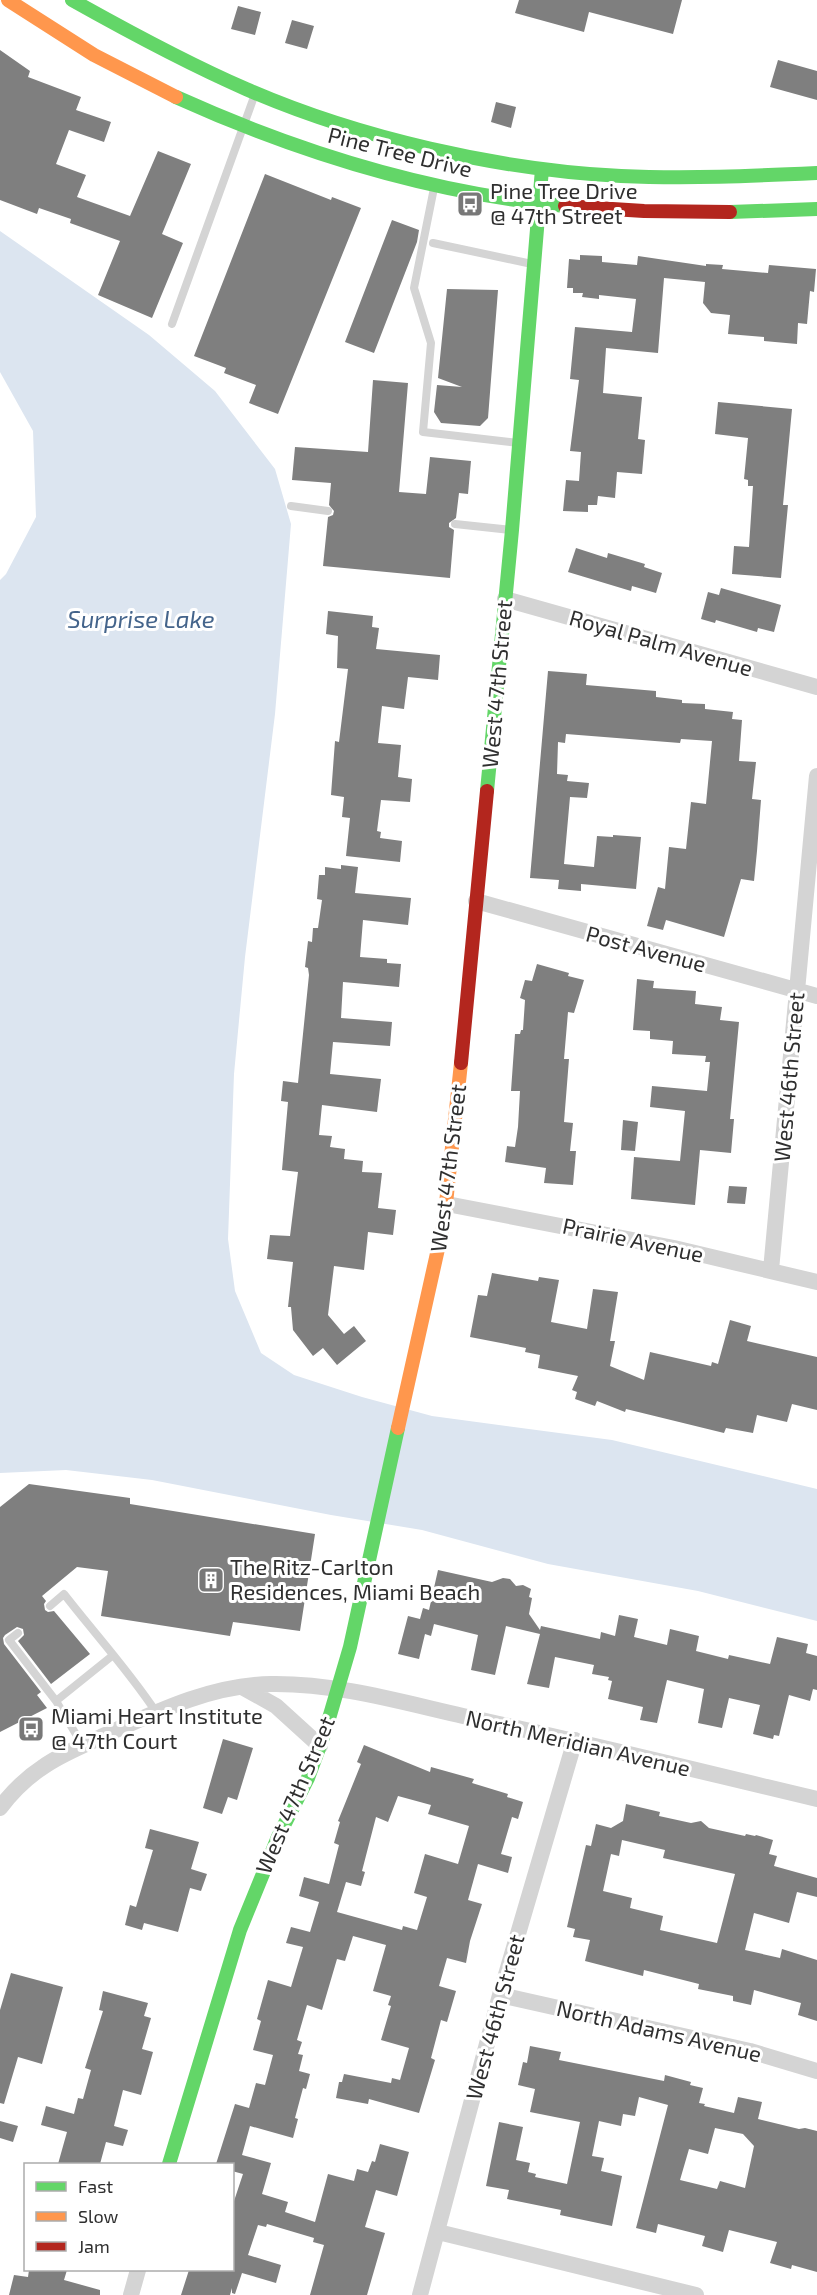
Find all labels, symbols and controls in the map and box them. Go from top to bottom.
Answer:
street label: Pine Tree Drive [326,121,475,181]
place label: Pine Tree Drive @ 47th Street [490,177,637,228]
bus stop icon: Pine Tree Drive @ 47th Street [455,189,485,219]
street label: West 47th Street [476,599,516,769]
street label: Royal Palm Avenue [567,603,756,681]
water label: Surprise Lake [67,604,215,633]
street label: Post Avenue [583,920,709,977]
street label: West 46th Street [768,991,808,1163]
street label: West 47th Street [424,1083,470,1253]
street label: Prairie Avenue [560,1211,706,1267]
place label: The Ritz-Carlton Residences, Miami Beach [230,1553,480,1604]
building icon: The Ritz-Carlton Residences, Miami Beach [196,1565,226,1595]
place label: Miami Heart Institute @ 47th Court [51,1702,263,1753]
street label: North Meridian Avenue [464,1704,693,1780]
street label: West 47th Street [249,1712,339,1877]
bus stop icon: Miami Heart Institute @ 47th Court [16,1714,46,1744]
street label: West 46th Street [459,1931,529,2102]
street label: North Adams Avenue [554,1994,764,2066]
legend [24,2163,234,2271]
text: Fast [78,2175,113,2197]
text: Slow [78,2205,119,2227]
text: Jam [78,2235,110,2257]

